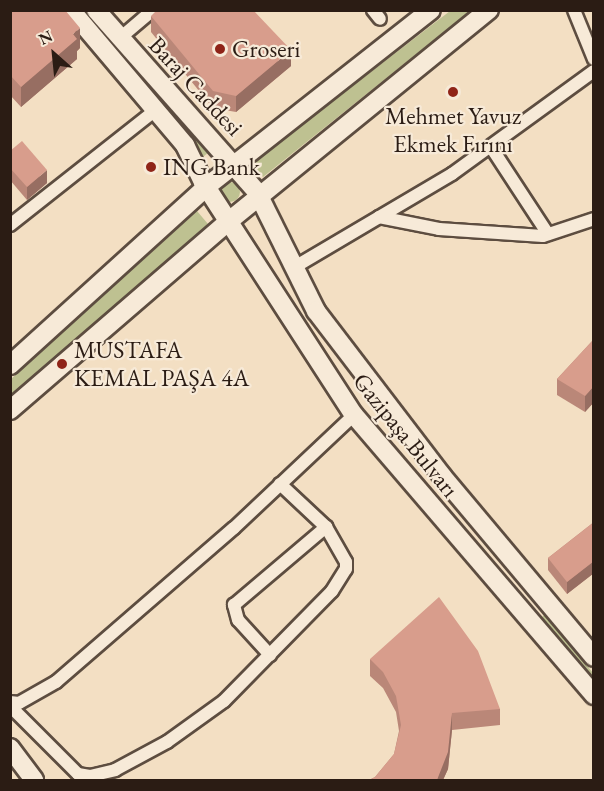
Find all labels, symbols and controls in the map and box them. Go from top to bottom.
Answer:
north arrow [24,24,84,84]
text: N [35,25,56,50]
street label: Baraj Caddesi [143,30,249,142]
place label: Groseri [232,35,300,63]
marker: Groseri [213,42,227,56]
marker: Mehmet Yavuz Ekmek Fırını [446,85,460,99]
place label: Mehmet Yavuz Ekmek Fırını [385,102,521,158]
place label: ING Bank [163,153,260,181]
marker: ING Bank [144,160,158,174]
place label: MUSTAFA KEMAL PAŞA 4A [74,336,249,392]
marker: MUSTAFA KEMAL PAŞA 4A [55,357,69,371]
street label: Gazipaşa Bulvarı [347,367,465,503]

